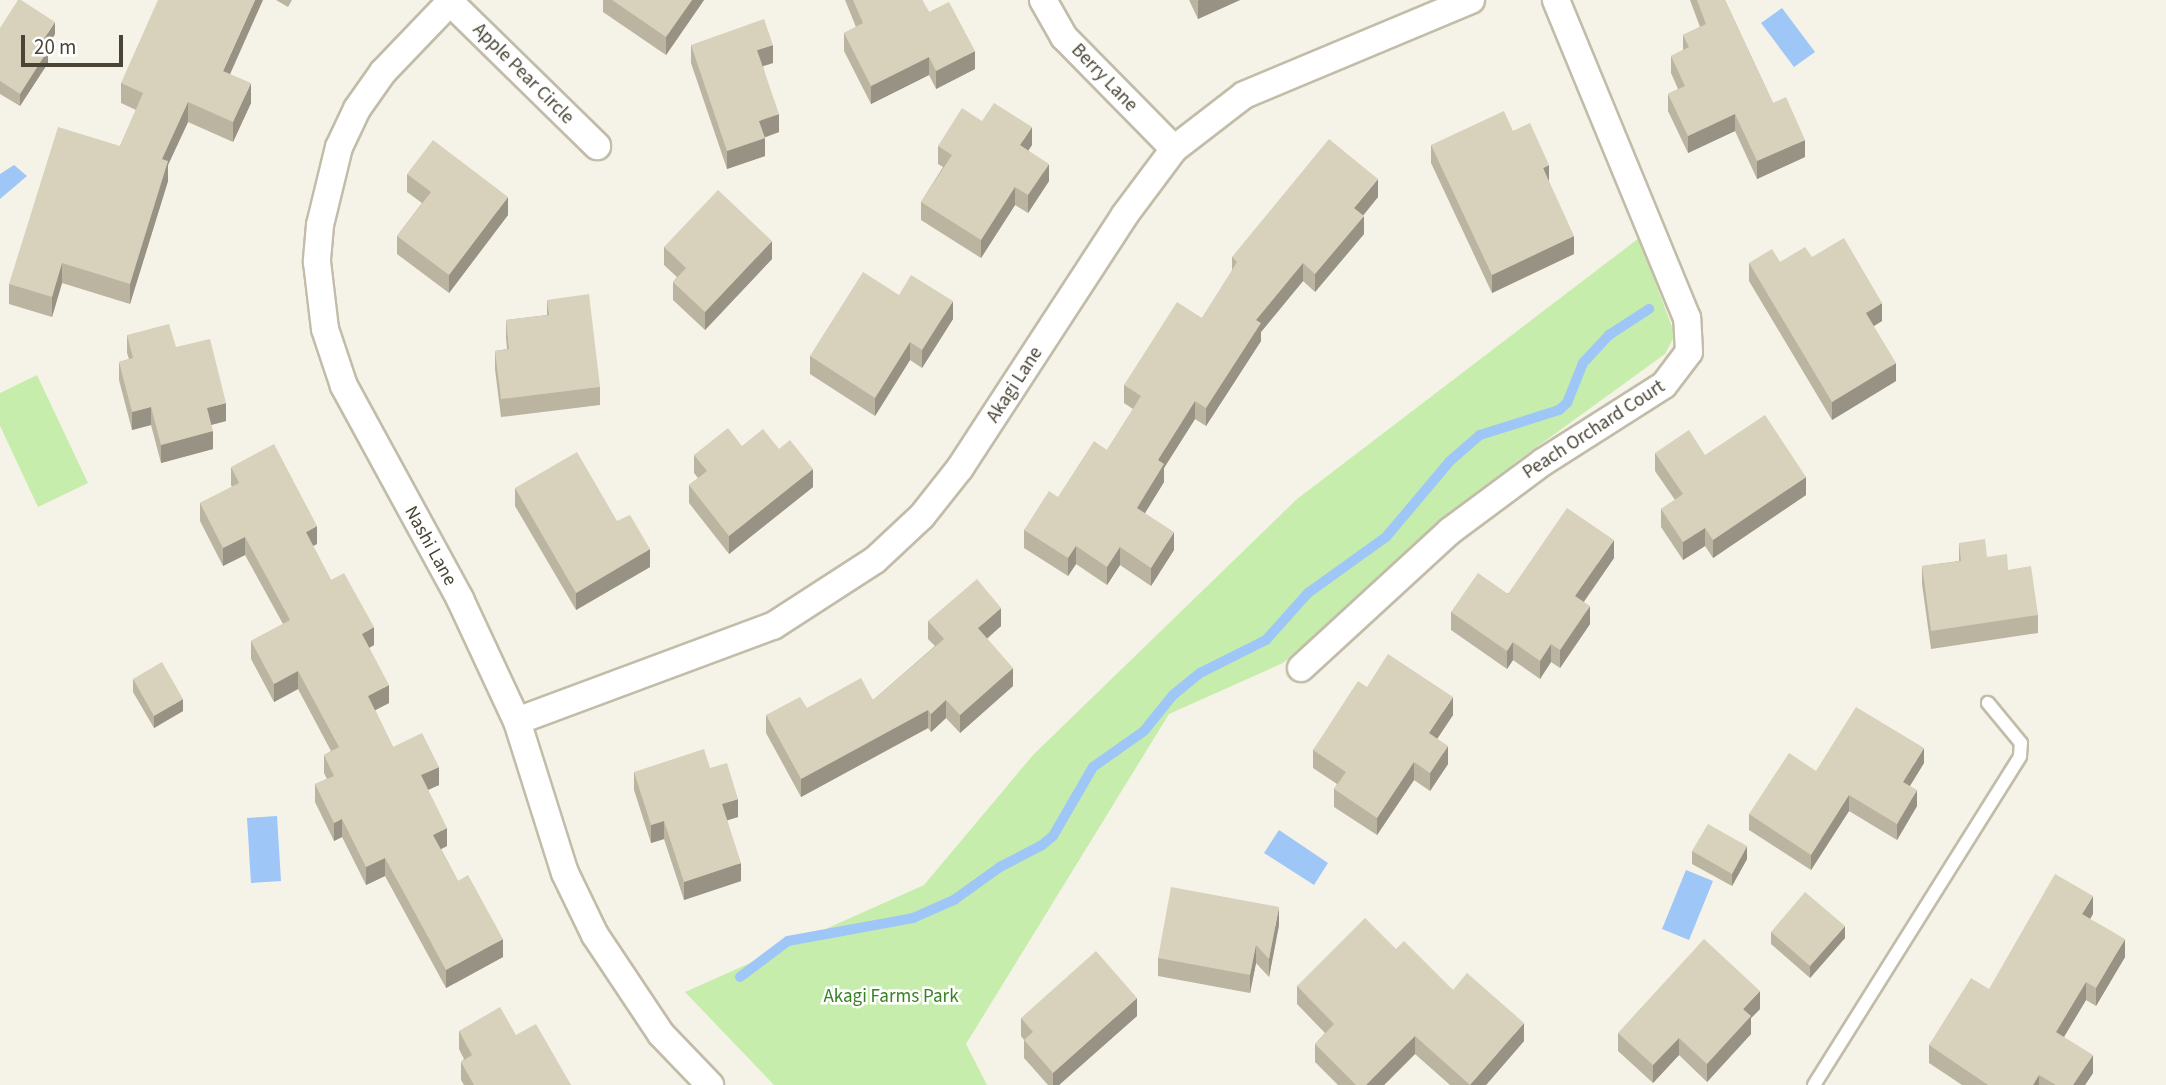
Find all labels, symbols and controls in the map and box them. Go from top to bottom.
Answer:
street label: Apple Pear Circle [468,19,578,129]
scale bar [24,21,126,65]
text: 20 m [34,32,76,62]
street label: Berry Lane [1066,39,1142,117]
street label: Akagi Lane [982,343,1048,427]
street label: Peach Orchard Court [1519,376,1669,484]
street label: Nashi Lane [399,502,461,590]
park label: Akagi Farms Park [823,986,959,1008]

